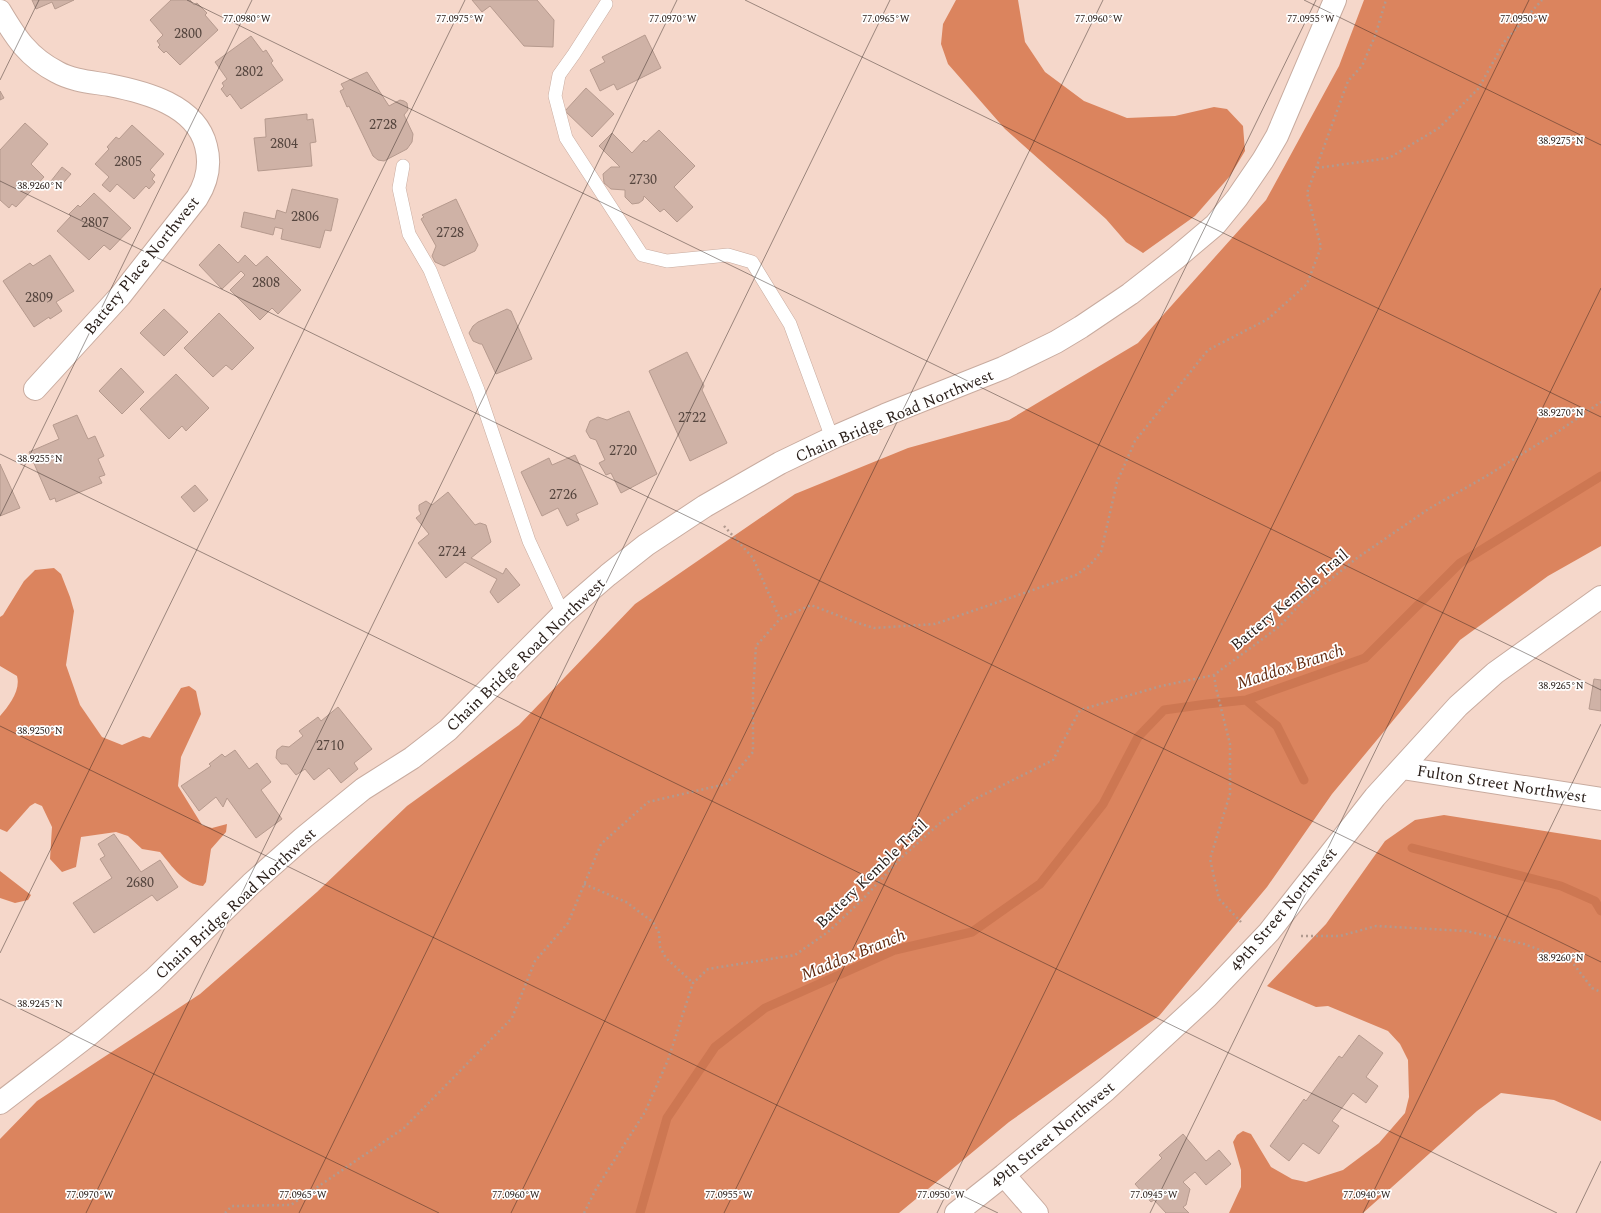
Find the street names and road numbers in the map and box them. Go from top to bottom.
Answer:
street label: Battery Place Northwest [78,191,206,340]
street label: Chain Bridge Road Northwest [792,363,997,469]
street label: Battery Kemble Trail [1225,543,1354,656]
street label: Chain Bridge Road Northwest [441,572,611,737]
street label: Fulton Street Northwest [1415,759,1589,809]
street label: Battery Kemble Trail [810,814,933,934]
street label: Chain Bridge Road Northwest [150,822,322,985]
street label: 49th Street Northwest [1225,842,1343,977]
street label: 49th Street Northwest [985,1075,1120,1194]

